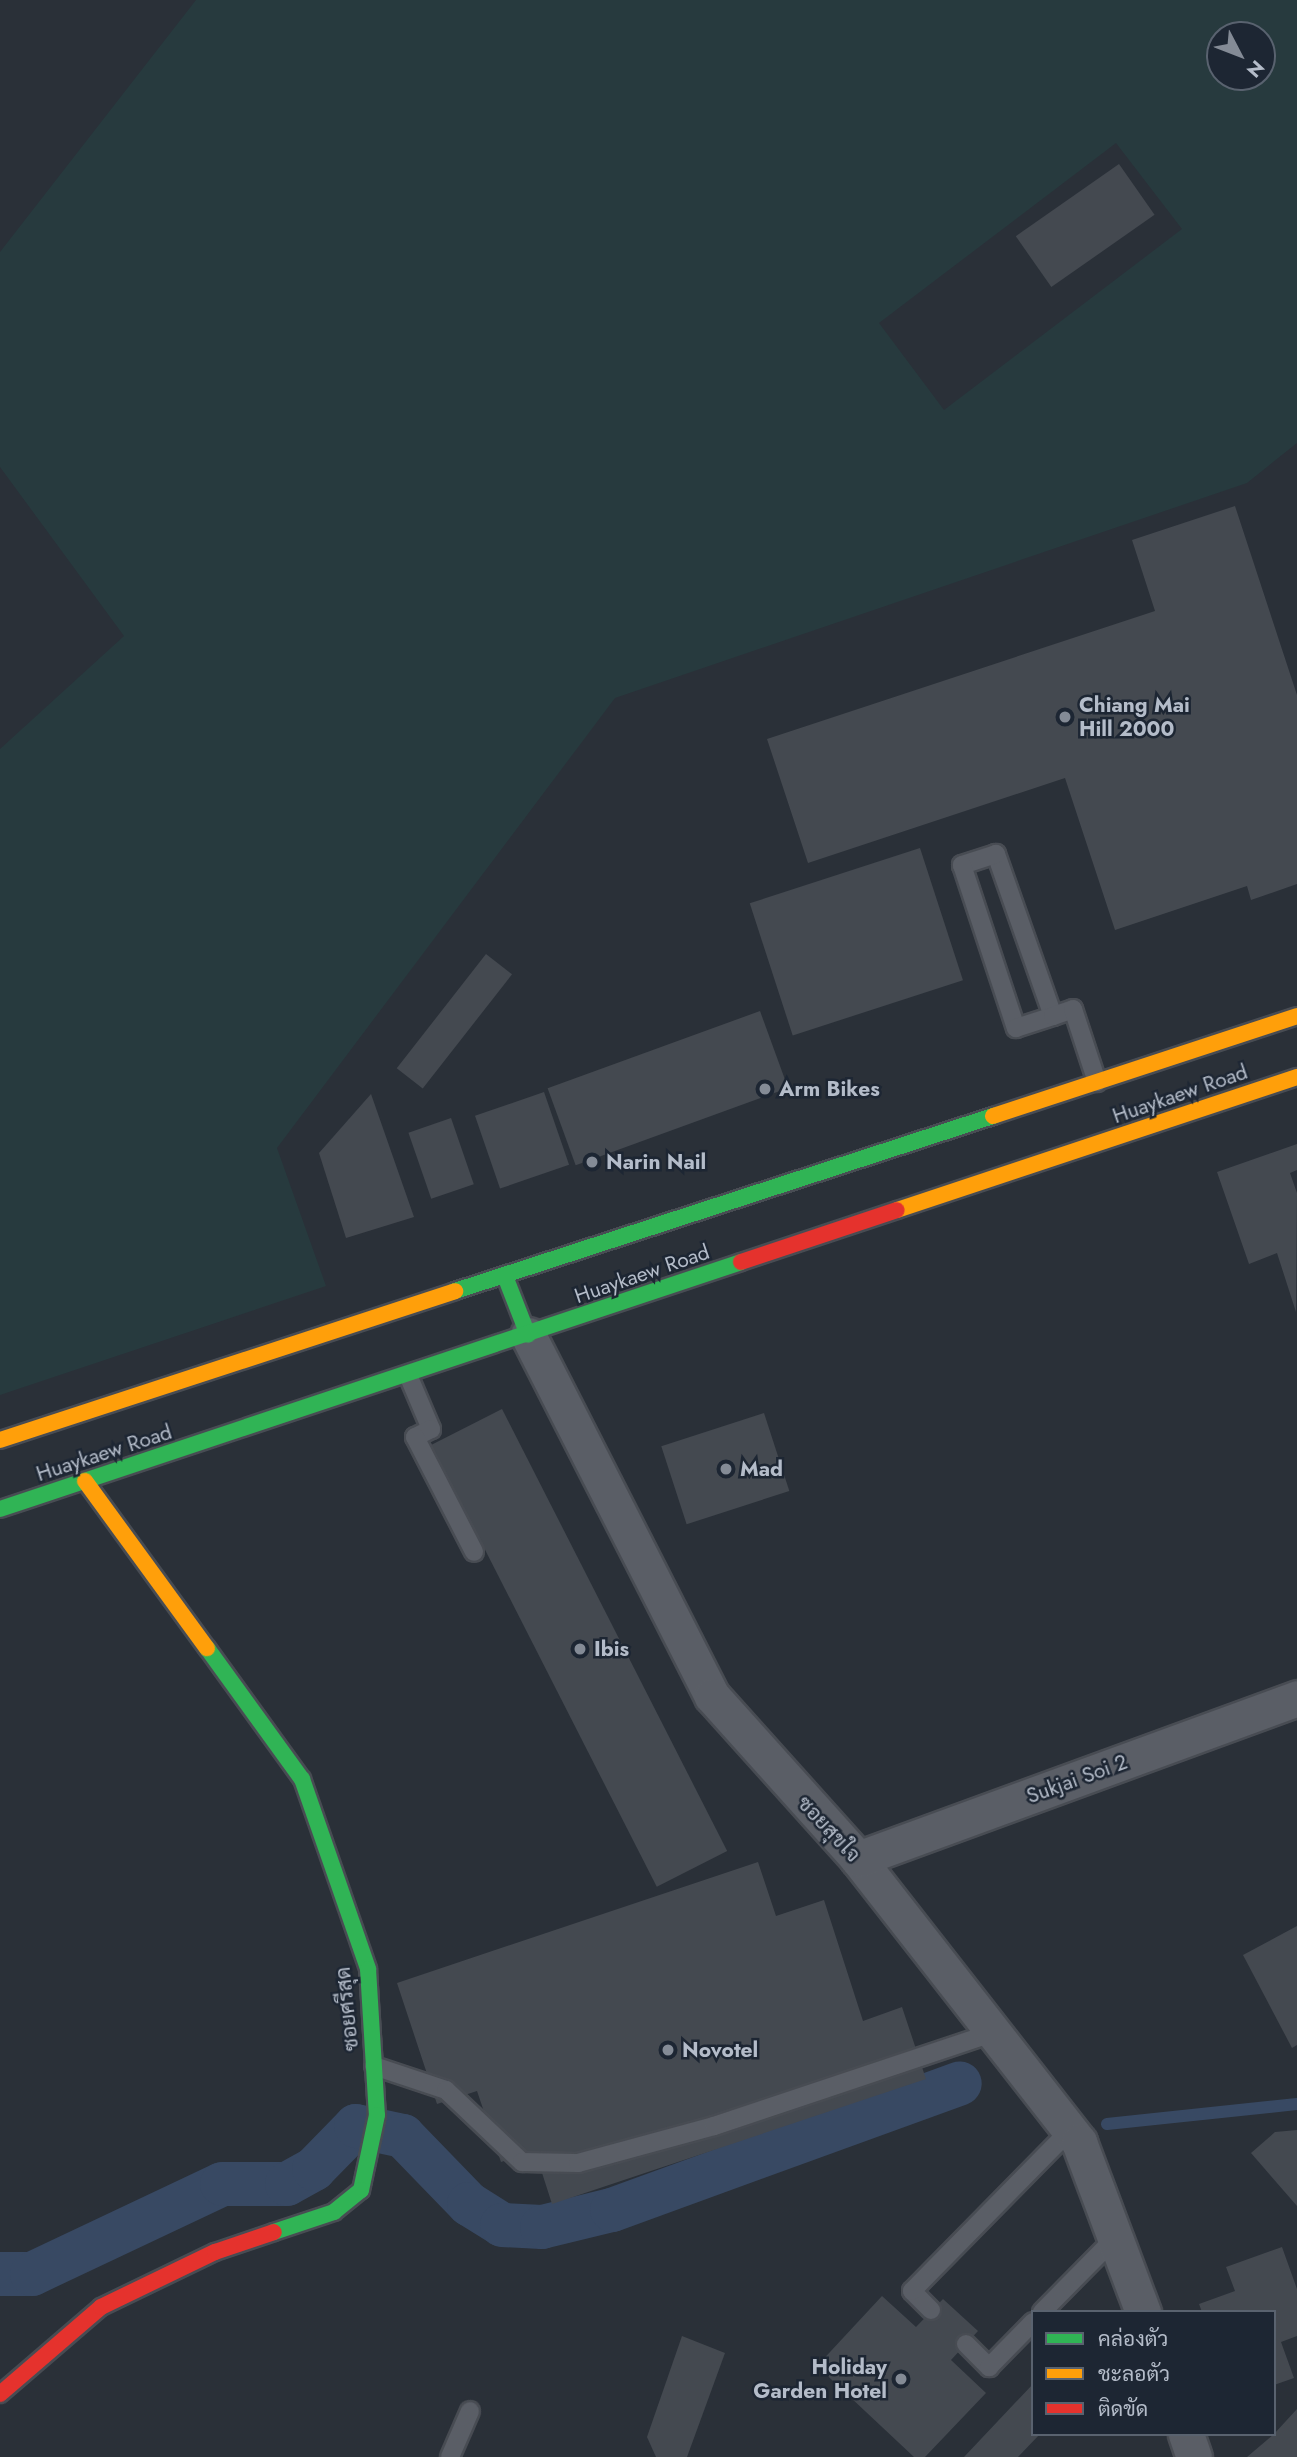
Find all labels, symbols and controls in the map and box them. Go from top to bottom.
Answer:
north arrow [1206,21,1276,91]
text: N [1240,54,1271,84]
place label: Chiang Mai Hill 2000 [1079,692,1190,742]
marker: Chiang Mai Hill 2000 [1057,709,1073,725]
street label: Huaykaew Road [1109,1059,1251,1129]
place label: Arm Bikes [779,1076,880,1102]
marker: Arm Bikes [757,1081,773,1097]
place label: Narin Nail [606,1149,706,1175]
marker: Narin Nail [584,1154,600,1170]
street label: Huaykaew Road [571,1239,713,1309]
street label: Huaykaew Road [33,1419,175,1487]
place label: Mad [740,1456,783,1482]
marker: Mad [718,1461,734,1477]
place label: Ibis [594,1636,629,1662]
marker: Ibis [572,1641,588,1657]
street label: Sukjai Soi 2 [1023,1749,1131,1809]
street label: ซอยสุขใจ [792,1791,866,1867]
street label: ซอยศรีสุด [330,1966,364,2052]
place label: Novotel [682,2037,758,2063]
marker: Novotel [660,2042,676,2058]
legend [1031,2310,1276,2436]
text: คล่องตัว [1098,2324,1168,2354]
place label: Holiday Garden Hotel [753,2354,887,2404]
text: ชะลอตัว [1098,2359,1170,2389]
marker: Holiday Garden Hotel [893,2371,909,2387]
text: ติดขัด [1098,2394,1148,2424]

